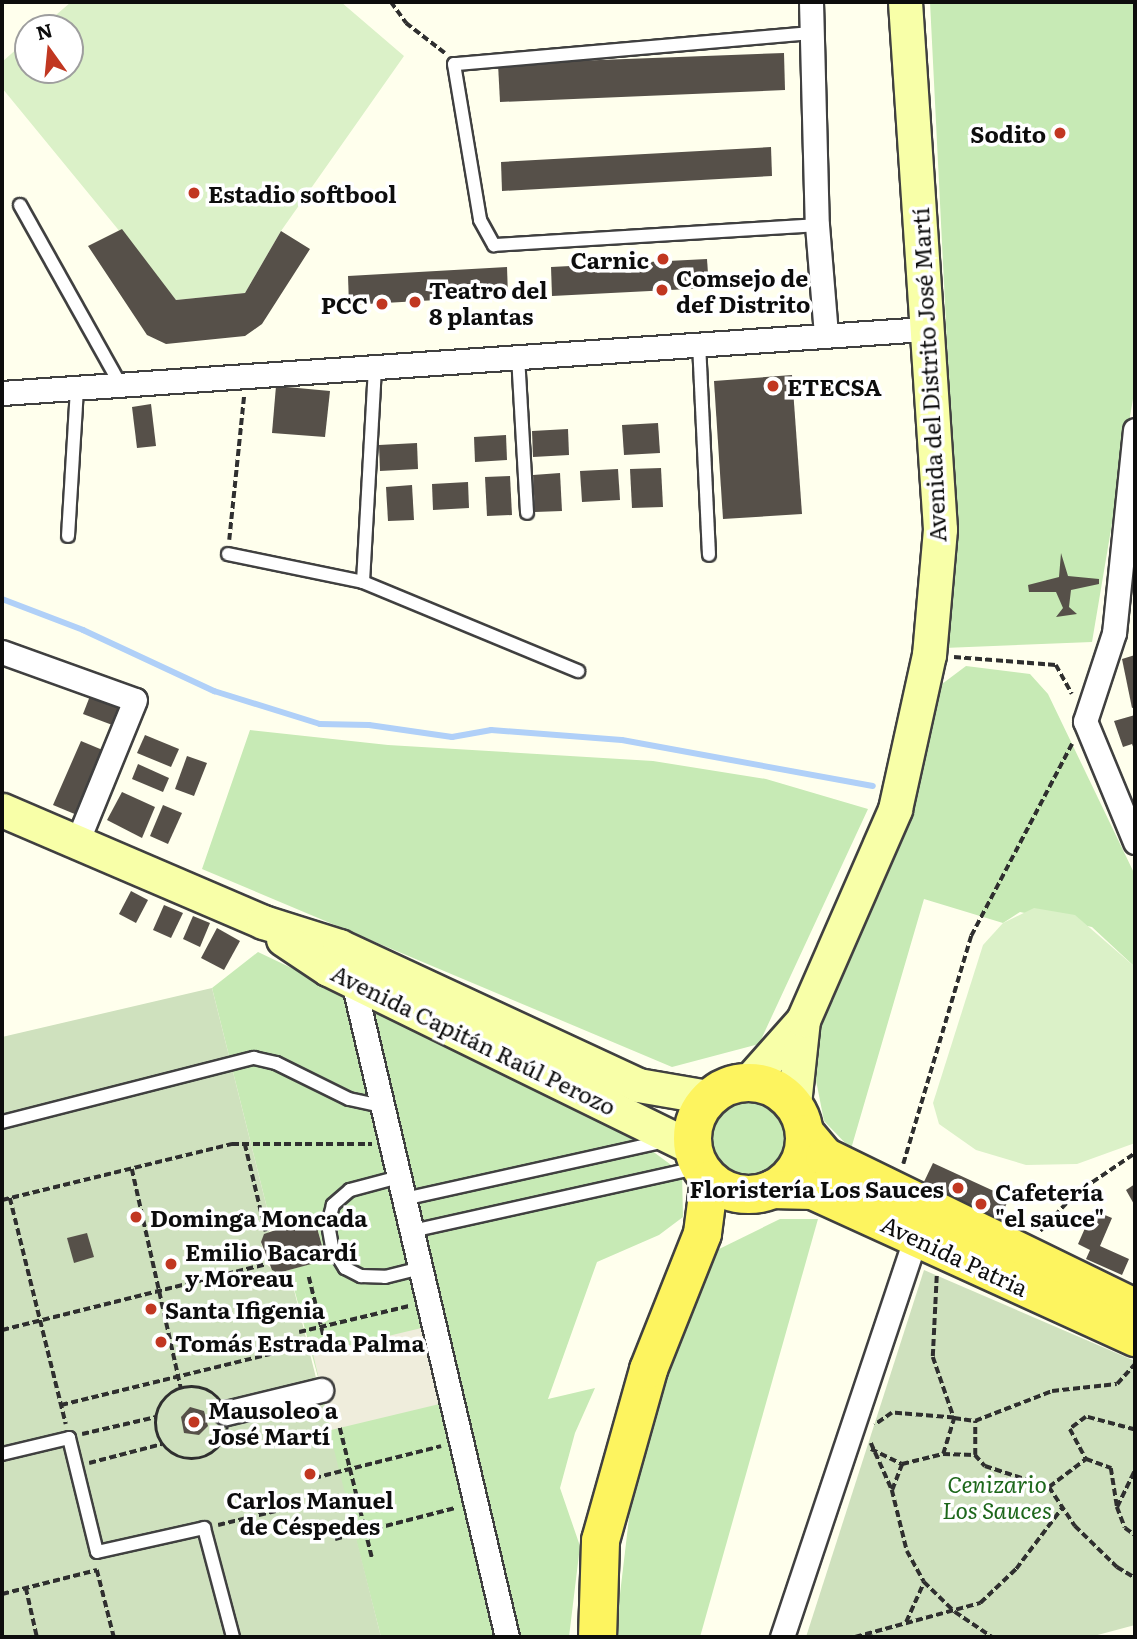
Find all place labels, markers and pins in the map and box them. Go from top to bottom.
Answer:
place label: Sodito [970,119,1046,147]
marker: Sodito [1052,125,1068,141]
place label: Estadio softbool [208,179,397,207]
marker: Estadio softbool [186,185,202,201]
place label: Carnic [571,245,649,273]
marker: Carnic [655,251,671,267]
place label: Comsejo de def Distrito [676,263,810,317]
place label: Teatro del 8 plantas [429,275,548,329]
marker: Comsejo de def Distrito [654,282,670,298]
place label: PCC [321,290,368,318]
marker: Teatro del 8 plantas [407,294,423,310]
marker: PCC [374,296,390,312]
place label: ETECSA [787,372,882,400]
marker: ETECSA [765,378,781,394]
place label: Floristería Los Sauces [689,1174,944,1202]
place label: Cafetería "el sauce" [995,1177,1104,1231]
marker: Floristería Los Sauces [950,1180,966,1196]
marker: Cafetería "el sauce" [973,1196,989,1212]
place label: Dominga Moncada [150,1203,368,1231]
marker: Dominga Moncada [128,1209,144,1225]
place label: Emilio Bacardí y Moreau [185,1237,357,1291]
marker: Emilio Bacardí y Moreau [163,1256,179,1272]
place label: Santa Ifigenia [165,1295,325,1323]
marker: Santa Ifigenia [143,1301,159,1317]
place label: Tomás Estrada Palma [175,1328,425,1356]
marker: Tomás Estrada Palma [153,1334,169,1350]
place label: Mausoleo a José Martí [208,1395,338,1449]
marker: Mausoleo a José Martí [186,1414,202,1430]
marker: Carlos Manuel de Céspedes [302,1466,318,1482]
place label: Carlos Manuel de Céspedes [226,1485,394,1539]

